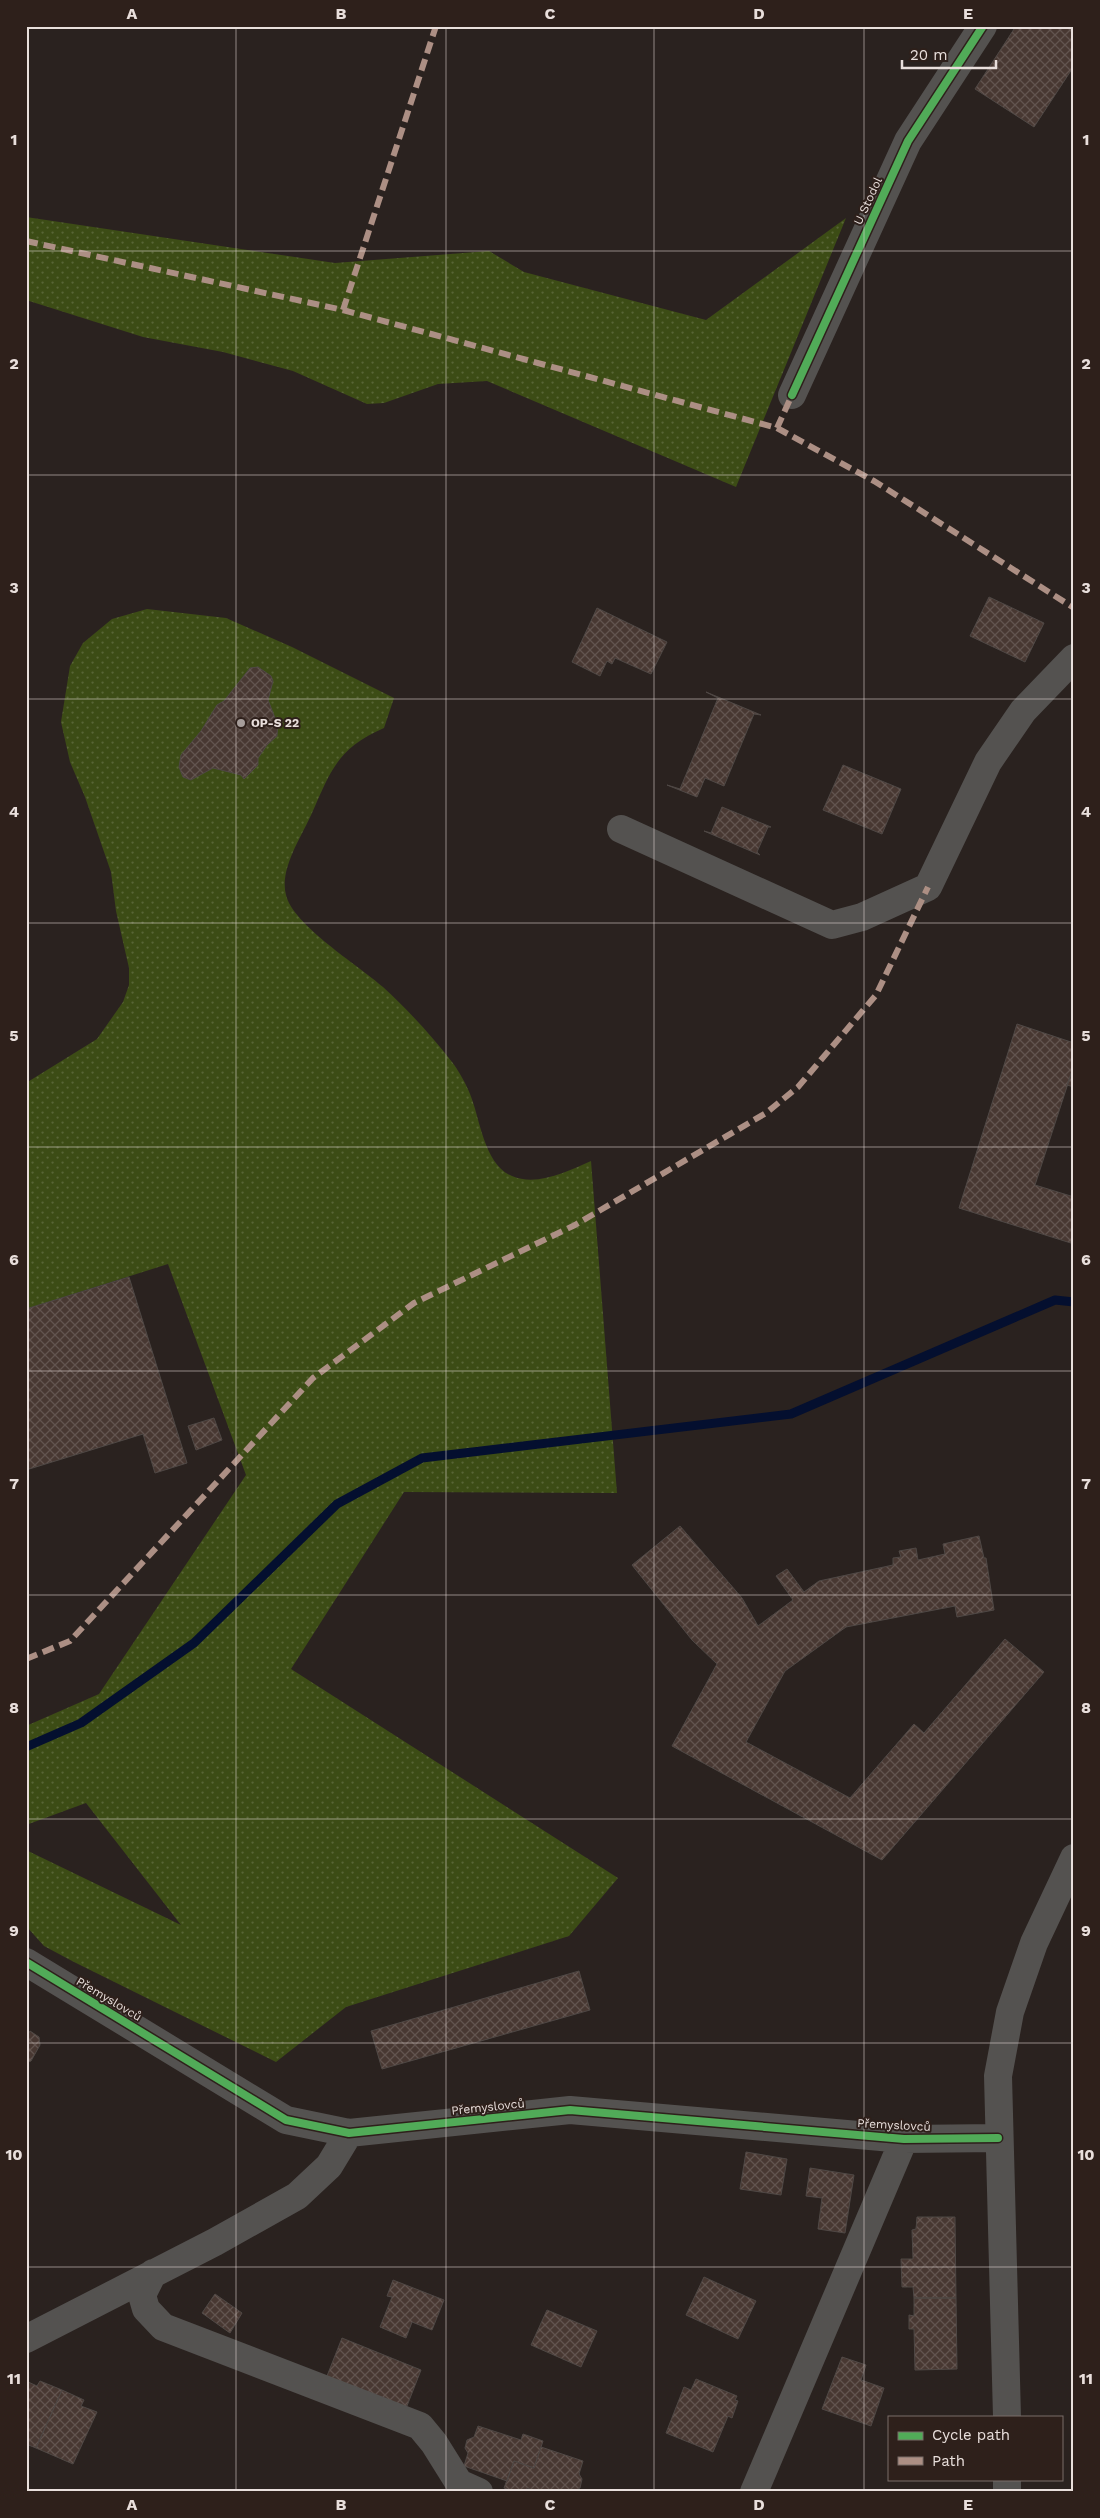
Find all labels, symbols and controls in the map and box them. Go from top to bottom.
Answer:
text: A [127,4,138,23]
text: B [336,4,347,23]
text: C [545,4,556,23]
text: D [753,4,765,23]
text: E [963,4,973,23]
scale bar [902,38,996,70]
text: 20 m [910,46,948,64]
text: 1 [11,130,17,149]
text: 1 [1083,130,1089,149]
street label: U Stodol [851,175,885,227]
text: 2 [9,354,19,373]
text: 2 [1081,354,1091,373]
text: 3 [9,578,19,597]
text: 3 [1081,578,1091,597]
place label: OP-S 22 [251,716,299,730]
marker: OP-S 22 [235,717,247,729]
text: 4 [9,802,19,821]
text: 4 [1081,802,1091,821]
text: 5 [9,1026,19,1045]
text: 5 [1081,1026,1091,1045]
text: 6 [9,1250,19,1269]
text: 6 [1081,1250,1091,1269]
text: 7 [9,1474,19,1493]
text: 7 [1081,1474,1091,1493]
text: 8 [9,1698,19,1717]
text: 8 [1081,1698,1091,1717]
text: 9 [9,1921,19,1940]
text: 9 [1081,1921,1091,1940]
street label: Přemyslovců [74,1974,144,2024]
street label: Přemyslovců [451,2096,525,2118]
street label: Přemyslovců [857,2116,931,2134]
text: 10 [5,2145,23,2164]
text: 10 [1077,2145,1095,2164]
text: 11 [7,2369,21,2388]
text: 11 [1079,2369,1093,2388]
legend [888,2416,1062,2480]
text: Cycle path [932,2426,1010,2444]
text: Path [932,2452,965,2470]
text: A [127,2495,138,2514]
text: B [336,2495,347,2514]
text: C [545,2495,556,2514]
text: D [753,2495,765,2514]
text: E [963,2495,973,2514]

